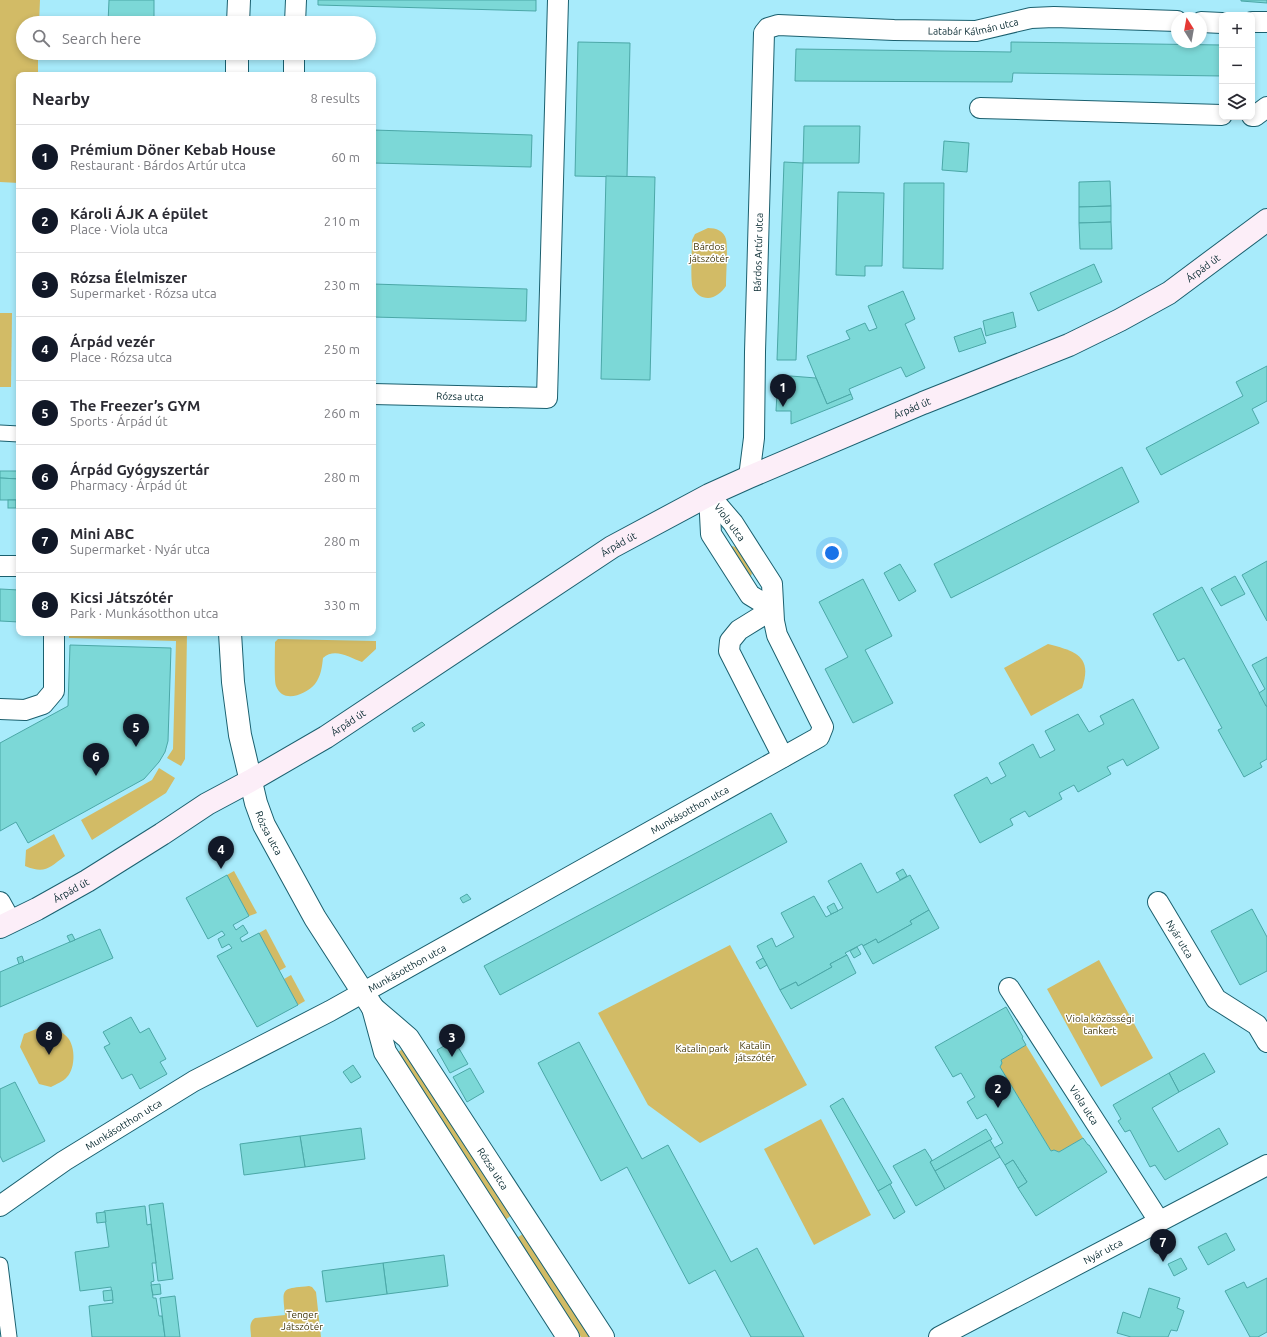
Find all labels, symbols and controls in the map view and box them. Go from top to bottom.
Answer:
north arrow [1171,12,1207,48]
map controls [1219,12,1255,120]
button: + [1219,12,1255,48]
search box [16,16,376,60]
street label: Latabár Kálmán utca [928,16,1020,37]
icon: search [30,27,52,49]
text: Search here [62,30,141,47]
button: − [1219,48,1255,84]
button: layers [1219,84,1255,120]
text: Nearby [32,89,90,108]
text: 8 results [310,91,360,105]
text: Prémium Döner Kebab House [70,141,276,158]
text: 1 [41,150,49,164]
text: 60 m [331,150,360,164]
text: Restaurant · Bárdos Artúr utca [70,158,246,172]
text: Károli ÁJK A épület [70,205,208,222]
street label: Bárdos Artúr utca [752,213,765,292]
text: 2 [41,214,49,228]
text: 210 m [324,214,360,228]
text: Place · Viola utca [70,222,168,236]
park label: Bárdos játszótér [688,241,729,264]
street label: Árpád út [1184,252,1222,284]
text: Rózsa Élelmiszer [70,269,187,286]
text: 3 [41,278,49,292]
text: 230 m [324,278,360,292]
text: Supermarket · Rózsa utca [70,286,217,300]
text: Árpád vezér [70,333,155,350]
text: 4 [41,342,49,356]
text: 250 m [324,342,360,356]
text: Place · Rózsa utca [70,350,172,364]
pin: 1 [770,374,796,407]
street label: Rózsa utca [436,390,484,403]
street label: Árpád út [892,396,932,421]
text: The Freezer’s GYM [70,397,200,414]
text: 5 [41,406,49,420]
text: 260 m [324,406,360,420]
text: Sports · Árpád út [70,414,168,428]
text: Árpád Gyógyszertár [70,461,210,478]
text: 6 [41,470,49,484]
text: 280 m [324,470,360,484]
text: Pharmacy · Árpád út [70,478,187,492]
street label: Viola utca [712,501,747,543]
text: Mini ABC [70,525,134,542]
street label: Árpád út [598,530,638,559]
text: 7 [41,534,49,548]
text: 280 m [324,534,360,548]
text: Supermarket · Nyár utca [70,542,210,556]
your location [822,543,842,563]
text: Kicsi Játszótér [70,589,173,606]
text: 8 [41,598,49,612]
text: 330 m [324,598,360,612]
text: Park · Munkásotthon utca [70,606,218,620]
street label: Árpád út [328,707,368,738]
pin: 5 [123,714,149,747]
pin: 6 [83,743,109,776]
street label: Munkásotthon utca [649,784,731,836]
street label: Rózsa utca [253,809,284,857]
pin: 4 [208,836,234,869]
street label: Árpád út [51,876,91,905]
street label: Nyár utca [1164,918,1195,960]
street label: Munkásotthon utca [366,942,448,995]
park label: Viola közösségi tankert [1066,1013,1134,1036]
pin: 8 [36,1022,62,1055]
pin: 3 [439,1024,465,1057]
park label: Katalin játszótér [734,1040,775,1063]
park label: Katalin park [675,1043,729,1054]
pin: 2 [985,1075,1011,1108]
street label: Viola utca [1067,1083,1100,1127]
street label: Munkásotthon utca [84,1097,164,1152]
street label: Rózsa utca [475,1146,510,1192]
pin: 7 [1150,1229,1176,1262]
street label: Nyár utca [1082,1237,1124,1266]
park label: Tenger Játszótér [281,1309,323,1332]

